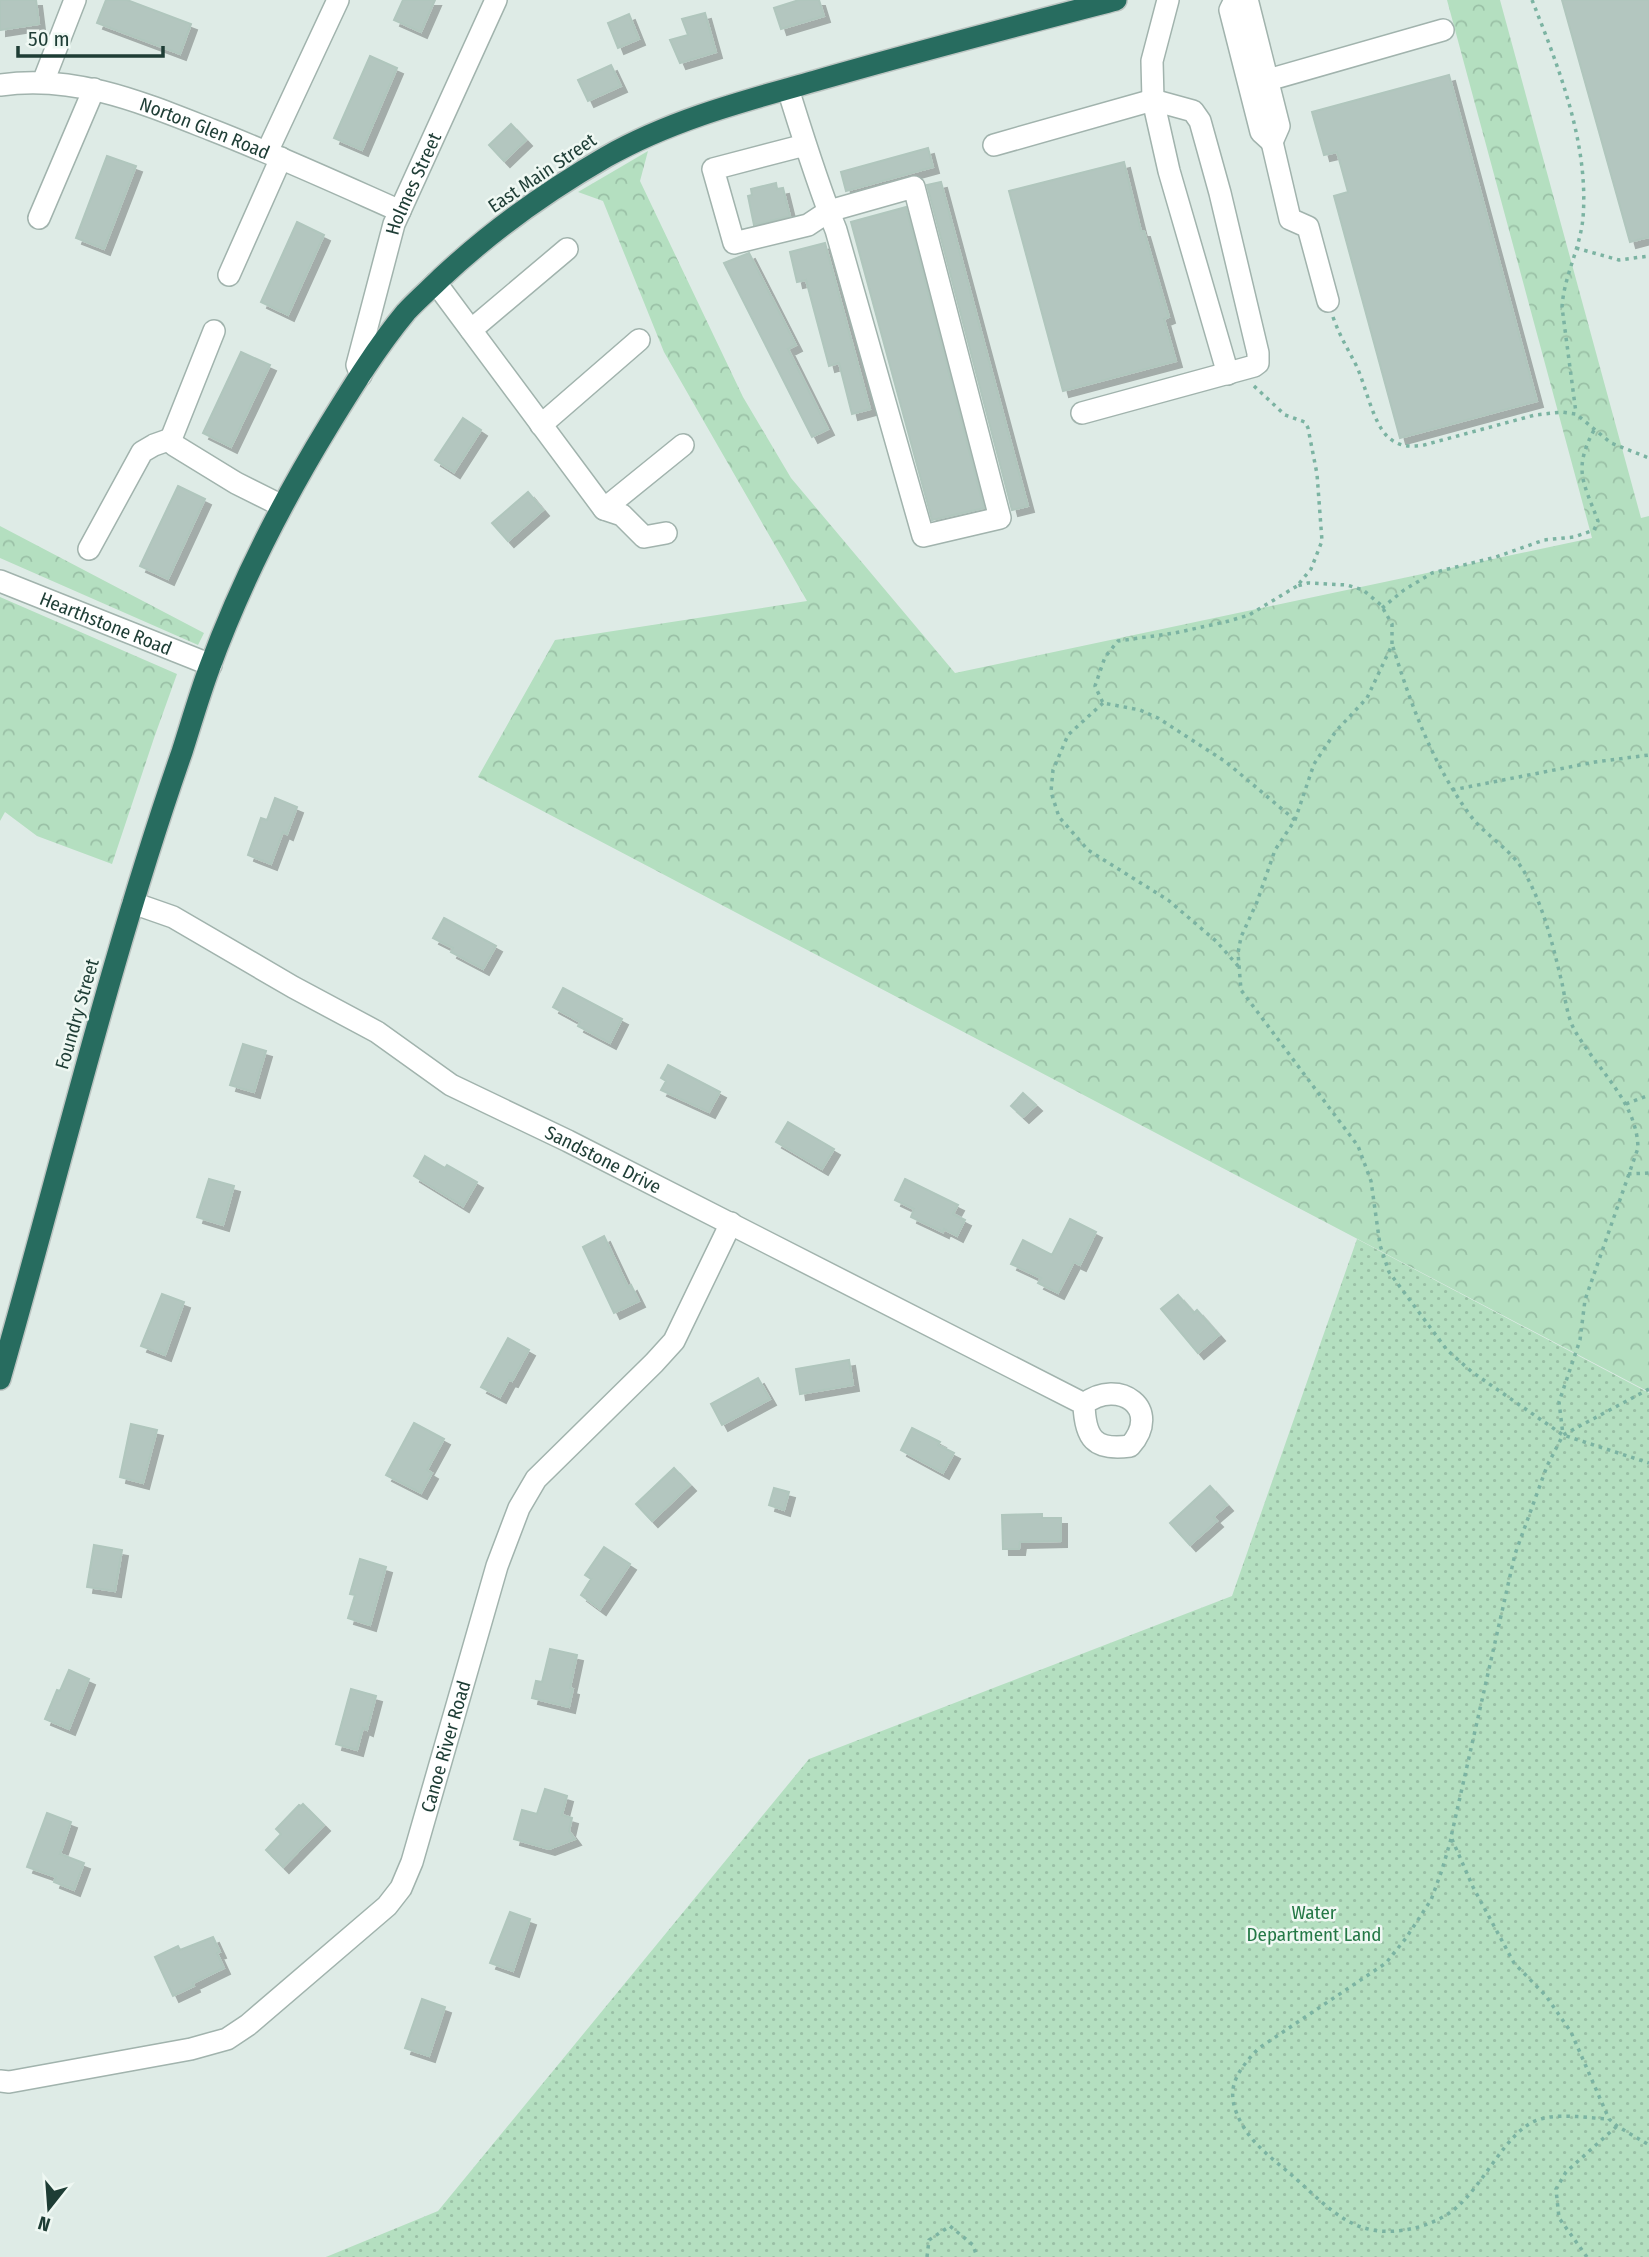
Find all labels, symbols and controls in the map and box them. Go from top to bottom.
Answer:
scale bar [18,14,163,58]
text: 50 m [28,26,70,52]
street label: Norton Glen Road [137,92,273,164]
street label: Holmes Street [380,128,446,237]
street label: East Main Street [484,128,601,218]
street label: Hearthstone Road [37,587,175,660]
street label: Foundry Street [50,955,104,1072]
street label: Sandstone Drive [541,1120,665,1198]
street label: Canoe River Road [415,1678,475,1815]
park label: Water Department Land [1247,1901,1382,1946]
north arrow [14,2173,84,2243]
text: N [35,2211,53,2236]

